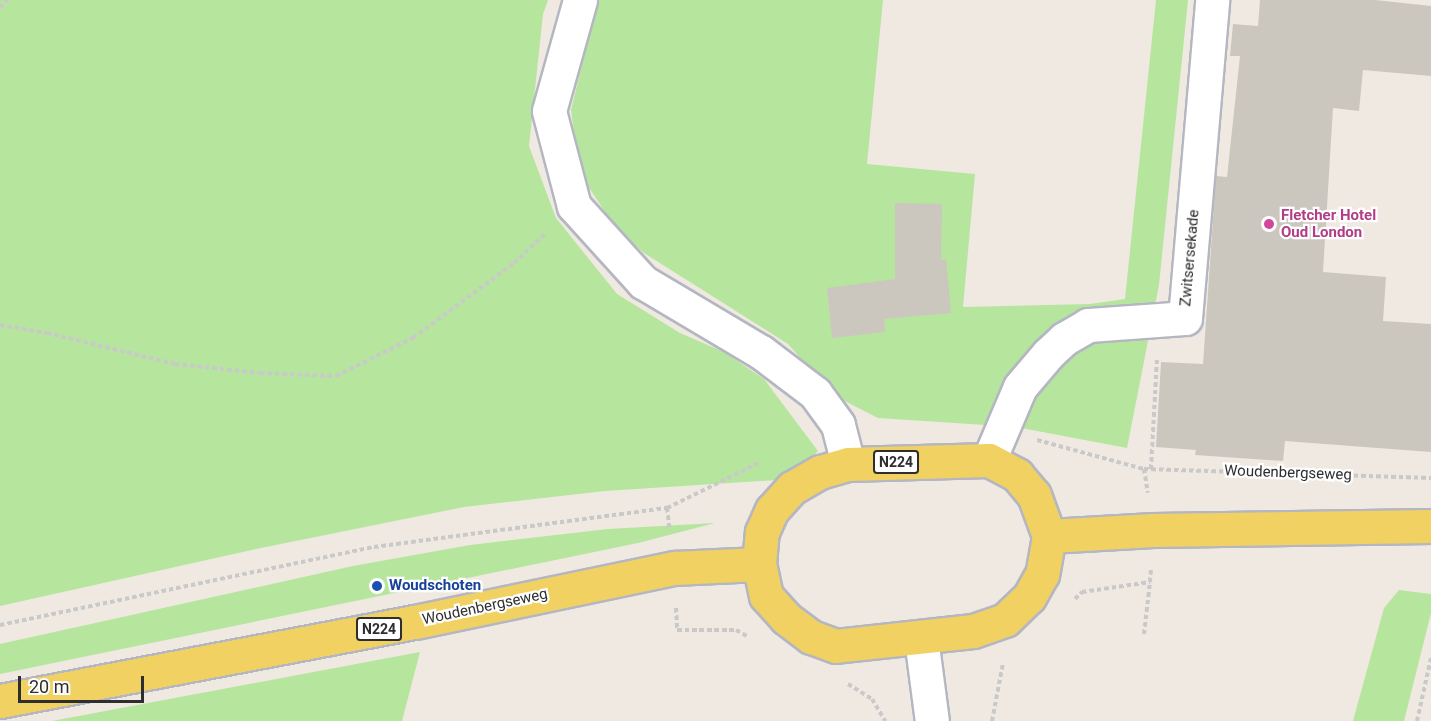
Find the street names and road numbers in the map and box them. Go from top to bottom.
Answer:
street label: Zwitsersekade [1177,209,1203,307]
road number: N224 [872,451,920,473]
street label: Woudenbergseweg [1224,462,1352,484]
street label: Woudenbergseweg [421,585,549,629]
road number: N224 [355,618,403,640]

